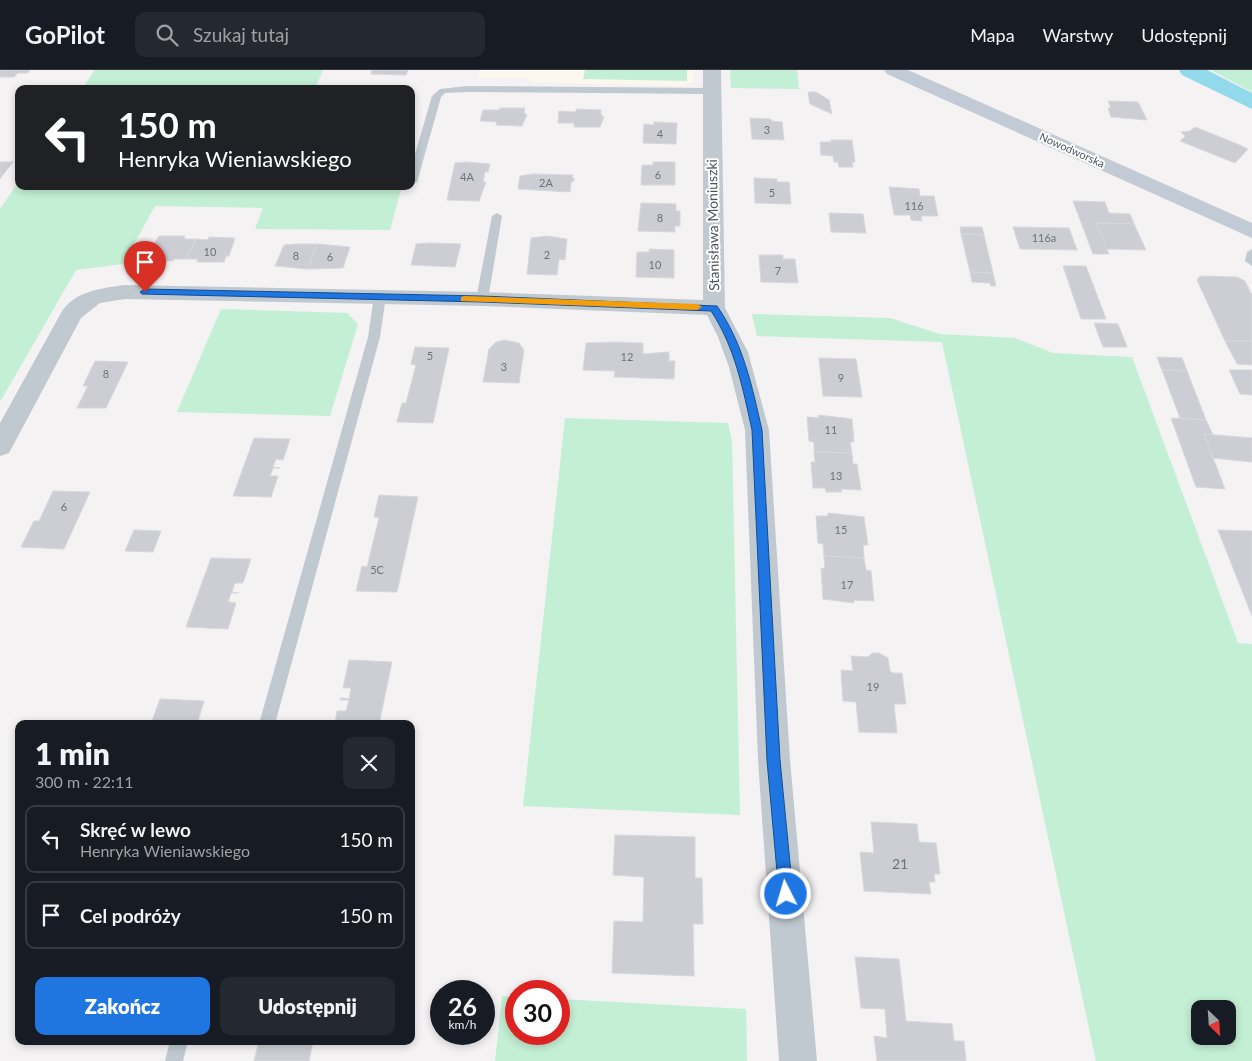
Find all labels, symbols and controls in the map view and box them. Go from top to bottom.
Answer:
search box [135,12,485,57]
text: GoPilot [25,20,105,49]
icon: search [153,21,181,49]
text: Szukaj tutaj [193,23,289,46]
text: Mapa [970,24,1015,46]
text: Warstwy [1043,24,1113,46]
text: Udostępnij [1141,24,1227,46]
text: 150 m [118,103,217,145]
icon: left [35,105,100,170]
house number: 3 [764,123,770,136]
house number: 4 [657,127,664,140]
street label: Nowodworska [1038,129,1107,170]
text: Henryka Wieniawskiego [118,145,352,172]
street label: Stanisława Moniuszki [703,159,722,291]
house number: 6 [655,168,661,181]
house number: 4A [460,170,474,183]
house number: 2A [539,176,553,189]
house number: 5 [769,186,775,199]
house number: 116 [904,199,924,212]
house number: 8 [657,211,663,224]
house number: 116a [1032,231,1056,244]
pin [124,241,166,292]
house number: 10 [204,245,217,258]
icon: arrive [131,248,159,276]
house number: 2 [544,248,550,261]
house number: 8 [293,249,299,262]
house number: 6 [327,250,333,263]
house number: 10 [649,258,662,271]
house number: 7 [775,264,781,277]
house number: 5 [427,349,433,362]
house number: 12 [621,350,633,363]
house number: 3 [501,360,507,373]
house number: 8 [103,367,109,380]
house number: 9 [838,371,844,384]
house number: 11 [825,423,837,436]
house number: 13 [830,469,842,482]
house number: 6 [61,500,67,513]
house number: 15 [835,523,847,536]
house number: 5C [370,563,385,576]
house number: 17 [841,578,853,591]
house number: 19 [867,680,879,693]
text: 1 min [35,735,110,771]
button: close [343,737,395,789]
text: 300 m · 22:11 [35,772,134,791]
text: Skręć w lewo [80,818,191,841]
icon: left [37,825,65,853]
text: 150 m [339,828,393,851]
text: Henryka Wieniawskiego [80,841,250,860]
house number: 21 [892,855,908,872]
position arrow [759,867,811,919]
icon: arrive [37,901,65,929]
text: Cel podróży [80,904,181,927]
text: 150 m [339,904,393,927]
button: Zakończ [35,977,210,1035]
button: Udostępnij [220,977,395,1035]
speed limit sign: 30 [505,980,570,1045]
text: 26 [448,991,477,1021]
north arrow [1191,1000,1236,1045]
map controls [1191,1000,1236,1045]
text: km/h [448,1017,477,1032]

